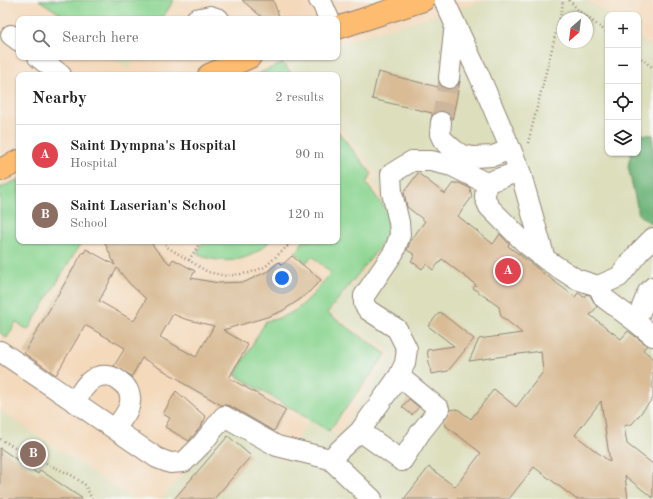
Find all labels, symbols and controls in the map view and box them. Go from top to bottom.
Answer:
north arrow [557,12,593,48]
map controls [605,12,641,156]
button: + [605,12,641,48]
search box [16,16,340,60]
icon: search [30,27,52,49]
text: Search here [62,31,139,46]
button: − [605,48,641,84]
button: locate [605,84,641,120]
text: Nearby [32,90,87,107]
text: 2 results [275,91,324,104]
button: layers [605,120,641,156]
text: Saint Dympna's Hospital [70,139,236,154]
text: A [40,148,50,161]
text: 90 m [295,148,324,161]
text: Hospital [70,157,117,170]
text: Saint Laserian's School [70,199,226,214]
text: B [40,208,50,221]
text: 120 m [287,208,324,221]
text: School [70,217,107,230]
pin: A [495,256,521,286]
your location [272,268,292,288]
pin: B [20,439,46,469]

